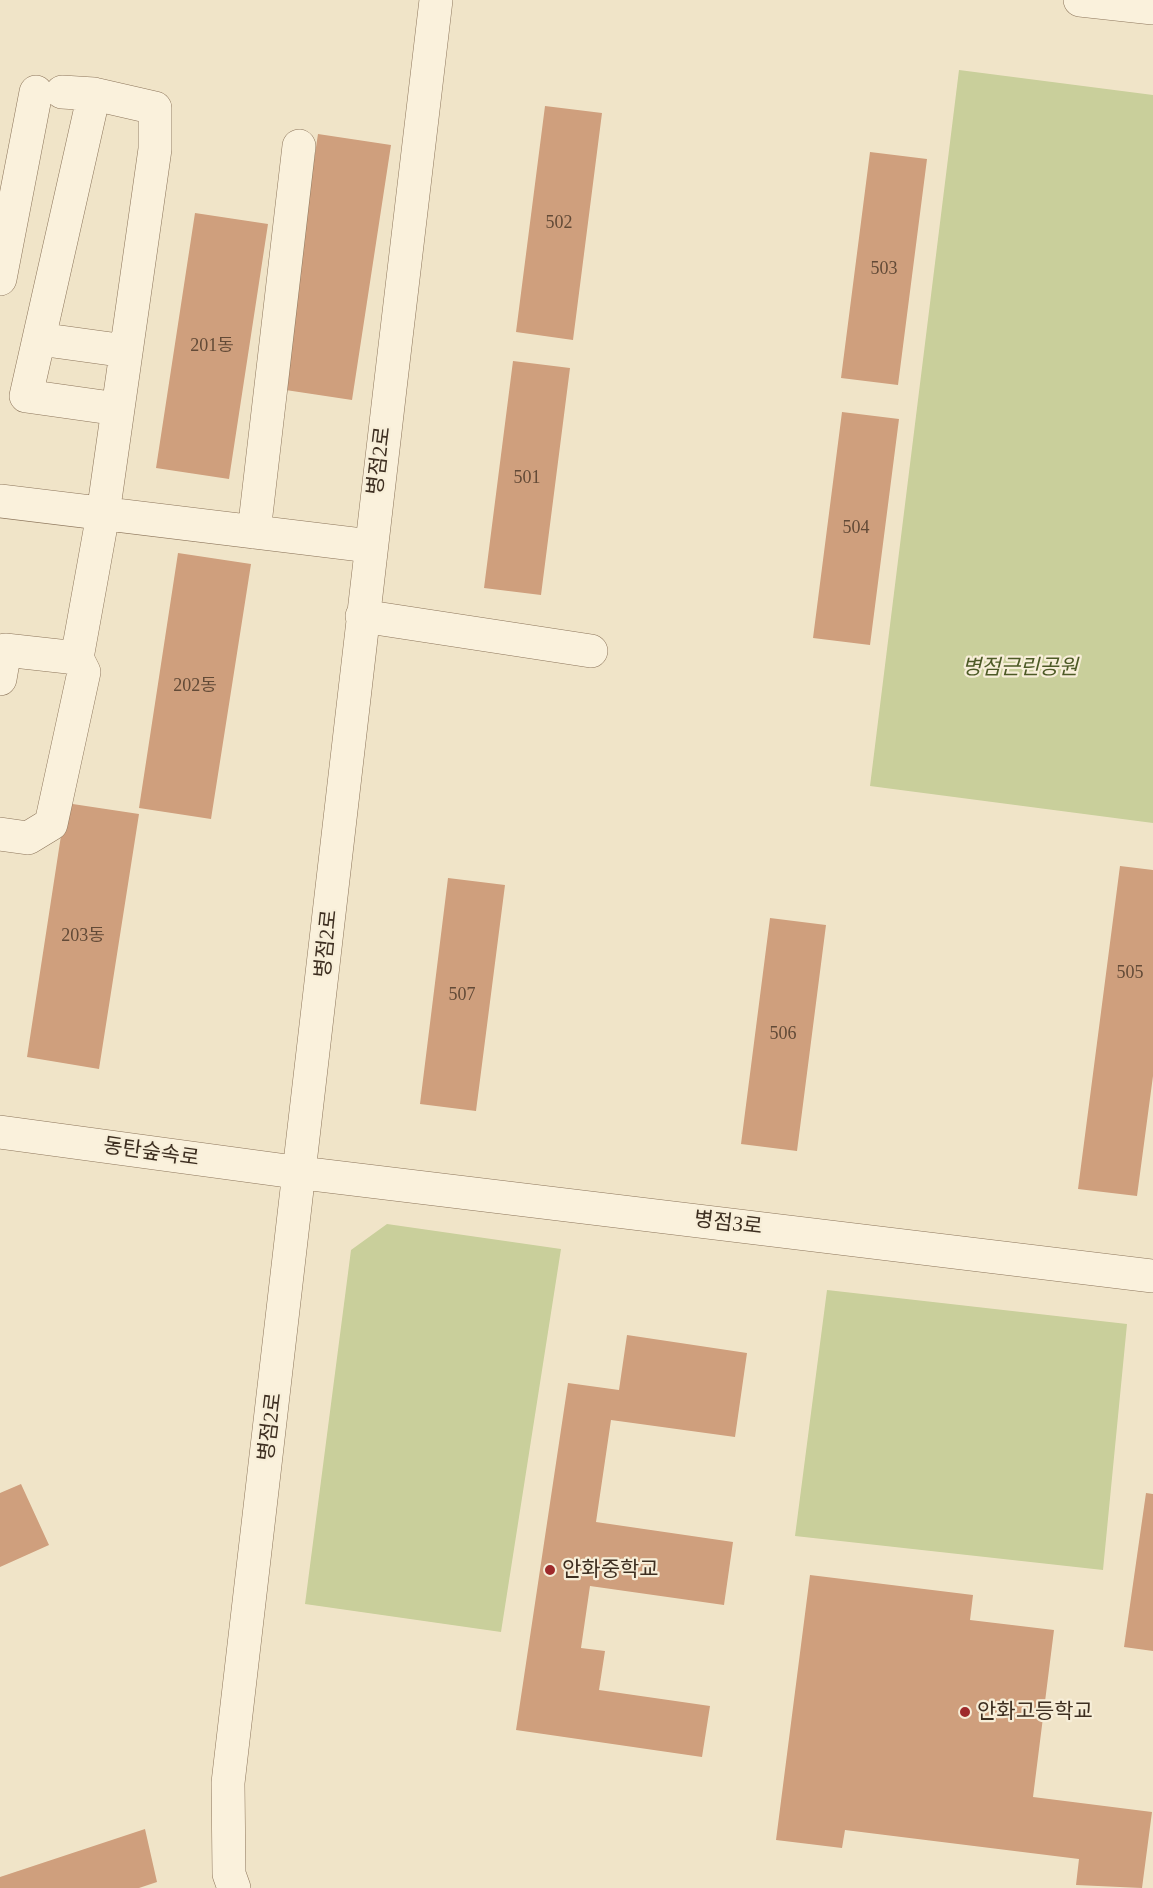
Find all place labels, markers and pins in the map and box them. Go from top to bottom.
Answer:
place label: 안화중학교 [562,1557,659,1583]
marker: 안화중학교 [543,1563,557,1577]
place label: 안화고등학교 [977,1699,1093,1725]
marker: 안화고등학교 [958,1705,972,1719]

